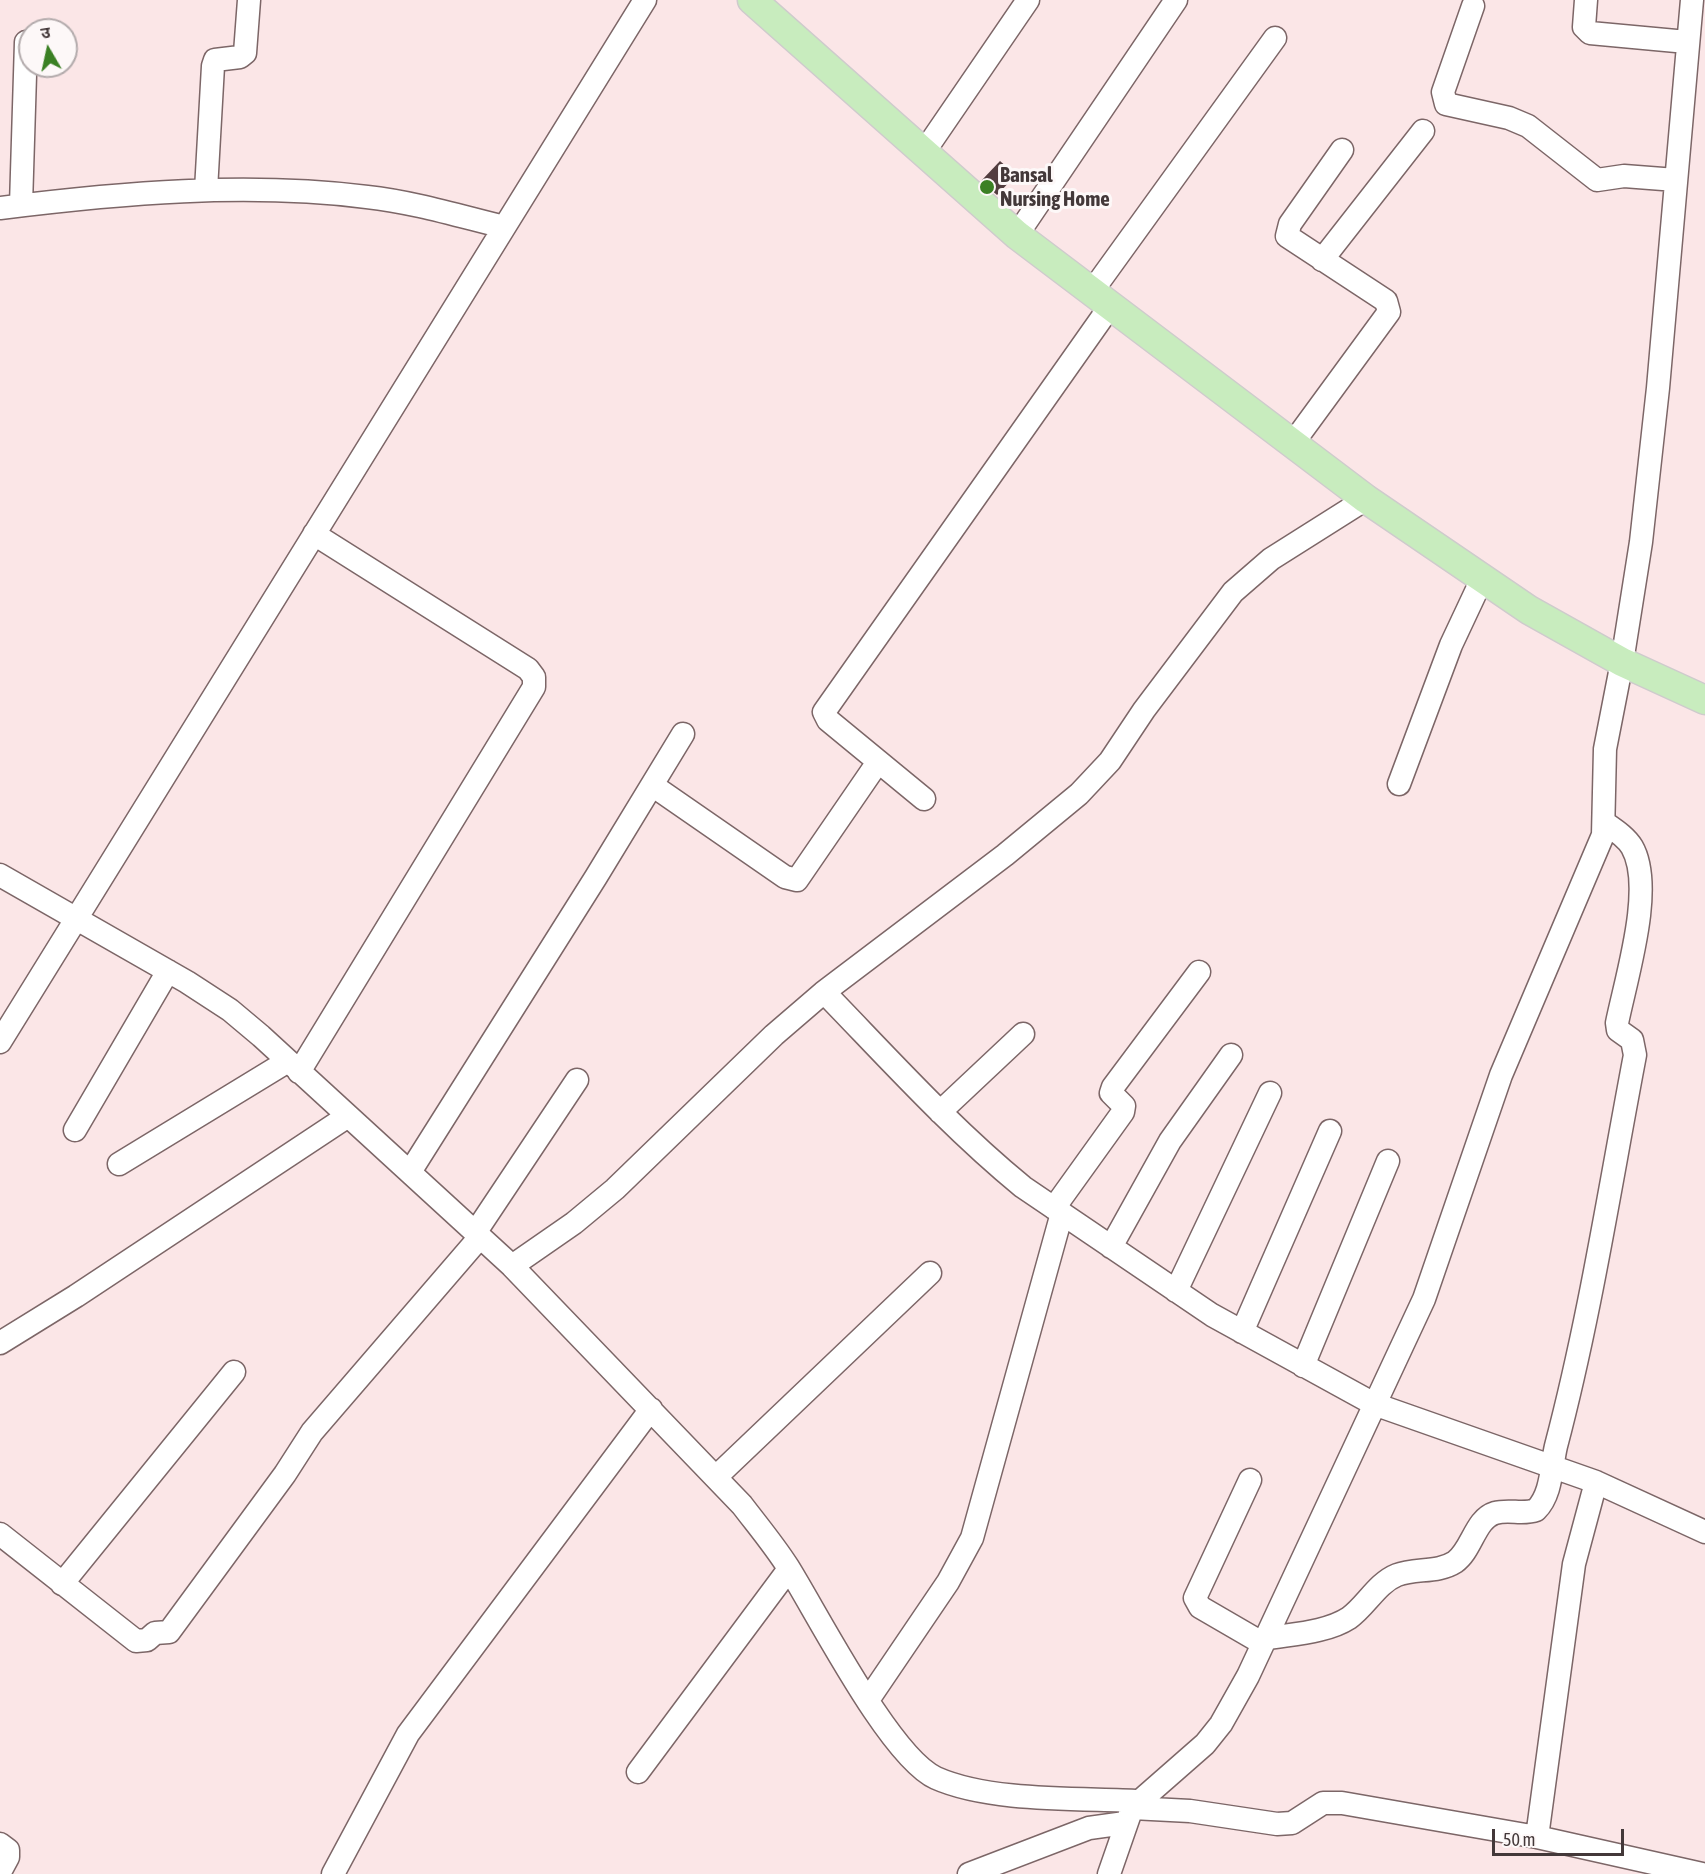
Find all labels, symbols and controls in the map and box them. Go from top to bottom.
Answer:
north arrow [18,18,78,78]
text: उ [39,23,52,42]
place label: Bansal Nursing Home [1000,162,1110,212]
marker: Bansal Nursing Home [978,178,996,196]
scale bar [1495,1817,1627,1855]
text: 50 m [1503,1829,1535,1850]

